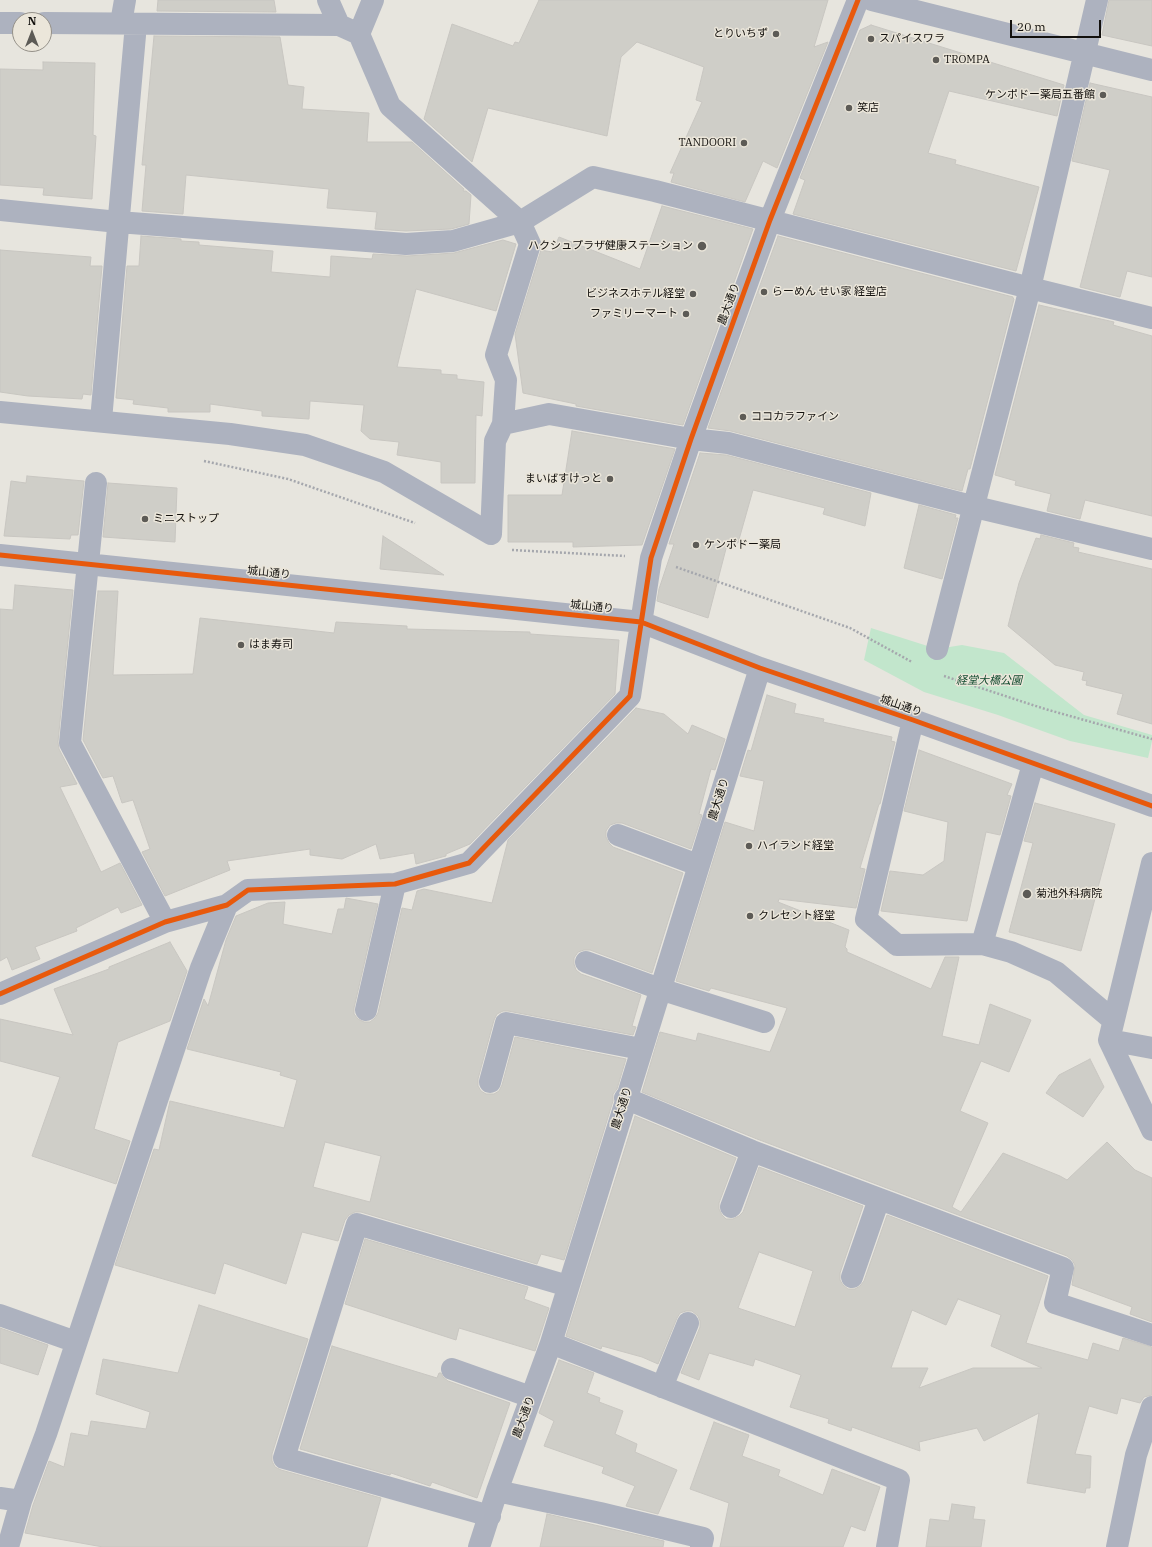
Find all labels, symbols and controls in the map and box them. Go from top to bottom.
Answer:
north arrow [12,12,52,52]
scale bar [1012,12,1103,38]
text: N [28,14,36,28]
text: 20 m [1017,19,1046,34]
place label: とりいちず [713,27,768,41]
marker: とりいちず [771,29,781,39]
place label: スパイスワラ [879,32,945,46]
marker: スパイスワラ [866,34,876,44]
place label: TROMPA [944,53,990,67]
marker: TROMPA [931,55,941,65]
place label: ケンポドー薬局五番館 [985,88,1095,102]
marker: ケンポドー薬局五番館 [1098,90,1108,100]
place label: 笑店 [857,101,879,115]
marker: 笑店 [844,103,854,113]
place label: TANDOORI [678,136,736,150]
marker: TANDOORI [739,138,749,148]
place label: ハクシュプラザ健康ステーション [528,239,693,253]
marker: ハクシュプラザ健康ステーション [696,240,708,252]
street label: 農大通り [715,281,743,327]
place label: らーめん せい家 経堂店 [772,285,887,299]
place label: ビジネスホテル経堂 [586,287,685,301]
marker: らーめん せい家 経堂店 [759,287,769,297]
marker: ビジネスホテル経堂 [688,289,698,299]
place label: ファミリーマート [590,307,678,321]
marker: ファミリーマート [681,309,691,319]
place label: ココカラファイン [751,410,839,424]
marker: ココカラファイン [738,412,748,422]
place label: まいばすけっと [525,472,602,486]
marker: まいばすけっと [605,474,615,484]
place label: ミニストップ [153,512,219,526]
marker: ミニストップ [140,514,150,524]
place label: ケンボドー薬局 [704,538,781,552]
marker: ケンボドー薬局 [691,540,701,550]
street label: 城山通り [246,564,292,582]
street label: 城山通り [569,598,615,616]
place label: はま寿司 [249,638,293,652]
marker: はま寿司 [236,640,246,650]
park label: 経堂大橋公園 [956,674,1022,688]
street label: 城山通り [878,693,924,719]
street label: 農大通り [706,776,732,822]
place label: ハイランド経堂 [757,839,834,853]
marker: ハイランド経堂 [744,841,754,851]
place label: 菊池外科病院 [1036,887,1102,901]
marker: 菊池外科病院 [1021,888,1033,900]
place label: クレセント経堂 [758,909,835,923]
marker: クレセント経堂 [745,911,755,921]
street label: 農大通り [609,1085,635,1131]
street label: 農大通り [510,1394,538,1440]

